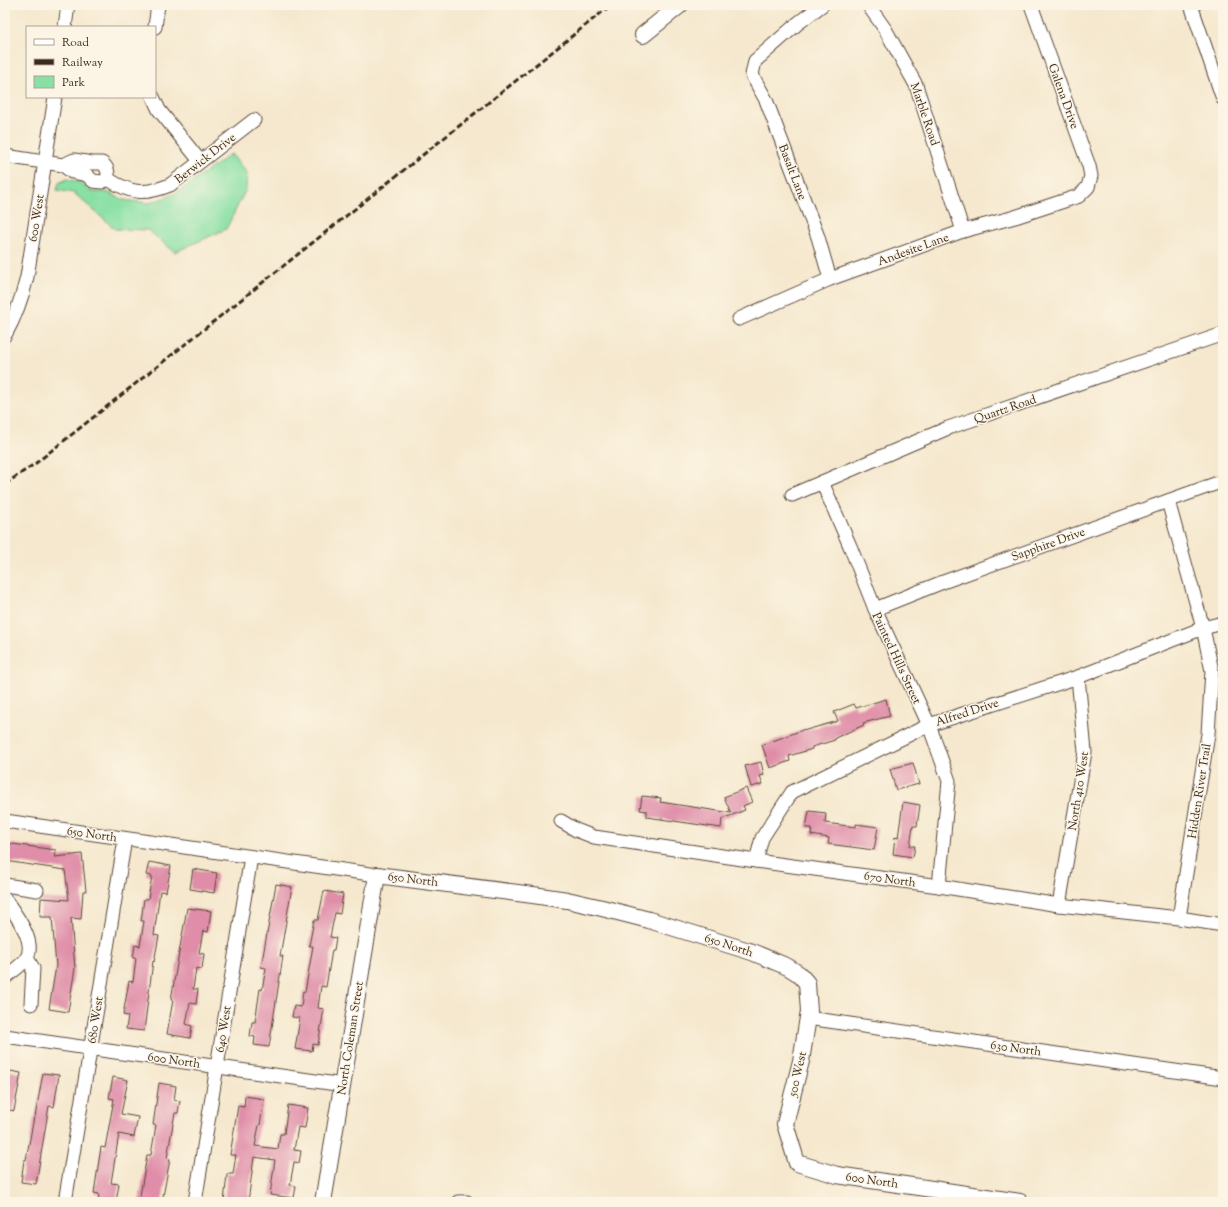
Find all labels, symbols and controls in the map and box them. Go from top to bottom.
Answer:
legend [26,26,156,98]
text: Road [62,34,89,52]
text: Railway [62,54,103,72]
street label: Galena Drive [1043,61,1083,132]
text: Park [62,74,85,92]
street label: Marble Road [905,80,943,148]
street label: Berwick Drive [171,129,240,188]
street label: Basalt Lane [773,142,811,203]
street label: 600 West [24,193,50,243]
street label: Andesite Lane [875,229,952,271]
street label: Quartz Road [972,391,1039,429]
street label: Sapphire Drive [1009,523,1088,567]
street label: Painted Hills Street [867,610,925,707]
street label: Alfred Drive [933,694,1002,732]
street label: Hidden River Trail [1184,742,1216,840]
street label: North 410 West [1064,750,1094,832]
street label: 650 North [66,823,118,847]
street label: 670 North [863,867,917,893]
street label: 650 North [387,868,439,892]
street label: 650 North [702,930,756,962]
street label: North Coleman Street [333,980,369,1096]
street label: 680 West [83,995,109,1045]
street label: 640 West [211,1004,237,1054]
street label: 630 North [989,1037,1042,1061]
street label: 600 North [146,1048,201,1074]
street label: 500 West [784,1050,812,1100]
street label: 600 North [844,1168,899,1194]

